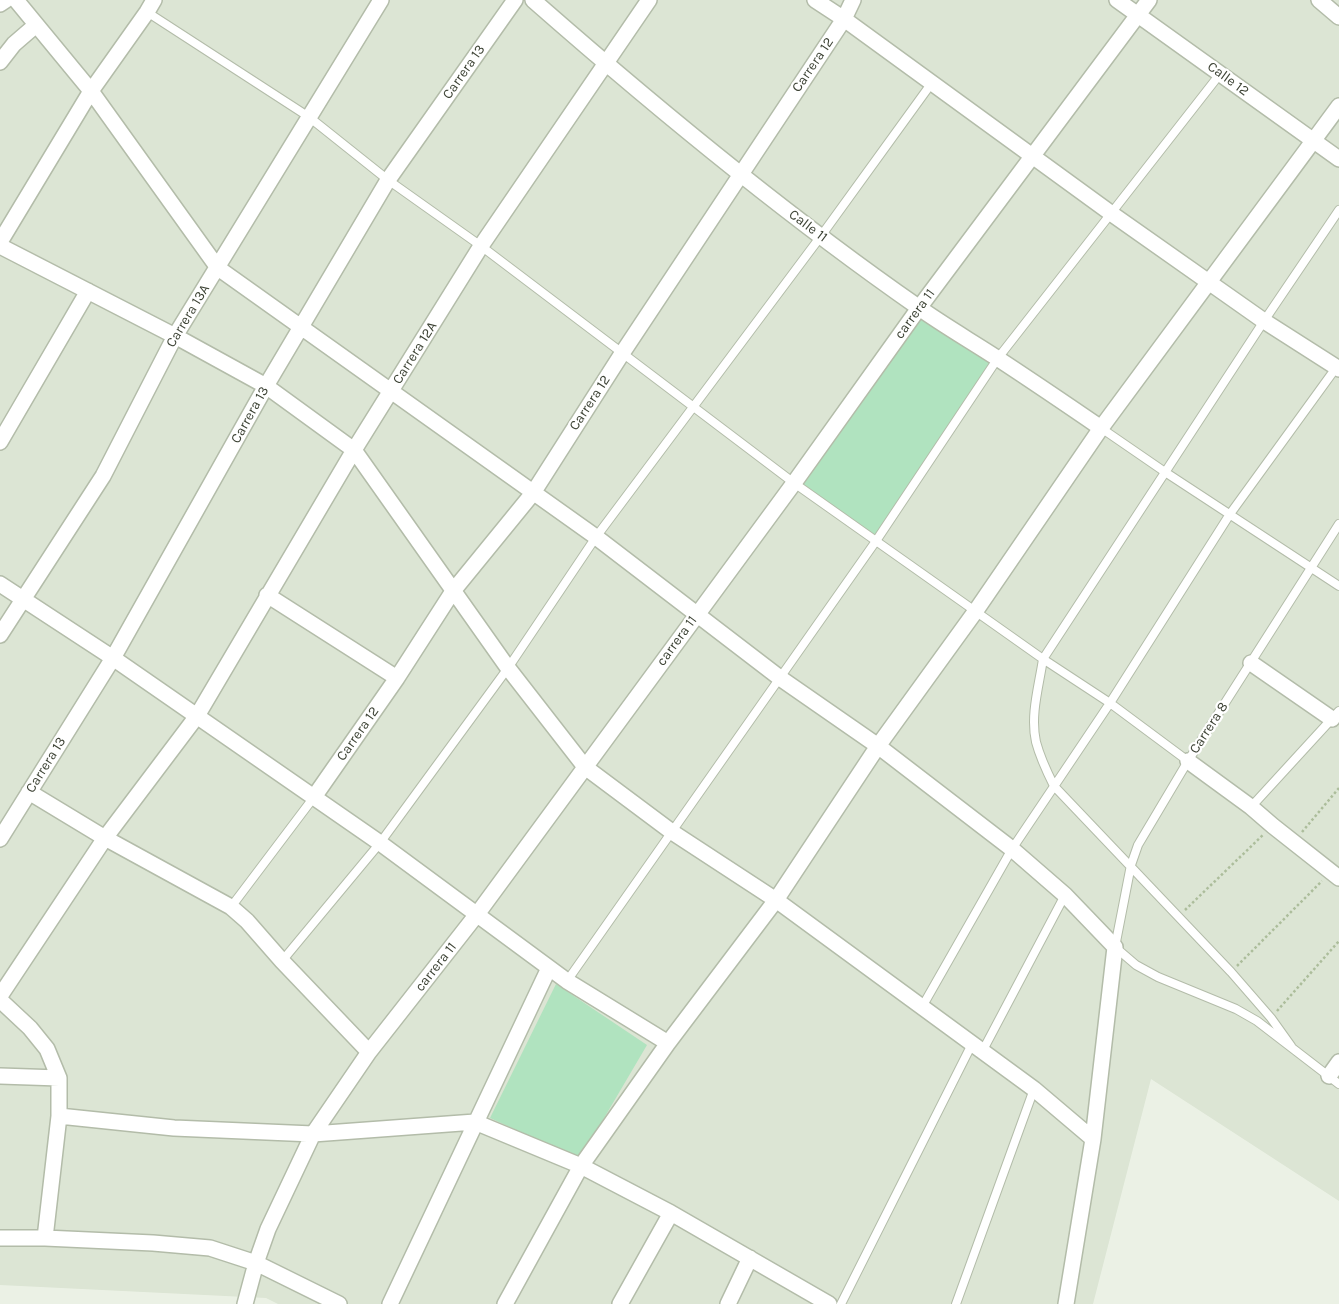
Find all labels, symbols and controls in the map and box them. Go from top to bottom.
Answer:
street label: Carrera 12 [789,34,837,96]
street label: Carrera 13 [439,42,489,102]
street label: Calle 12 [1204,58,1252,100]
street label: Calle 11 [785,206,831,246]
street label: Carrera 13A [163,281,213,351]
street label: carrera 11 [891,286,939,342]
street label: Carrera 12A [389,319,441,387]
street label: Carrera 12 [566,372,614,434]
street label: Carrera 13 [227,384,273,446]
street label: carrera 11 [653,613,701,669]
street label: Carrera 8 [1186,699,1232,757]
street label: Carrera 12 [333,704,383,764]
street label: Carrera 13 [22,734,70,796]
street label: carrera 11 [412,939,460,995]

